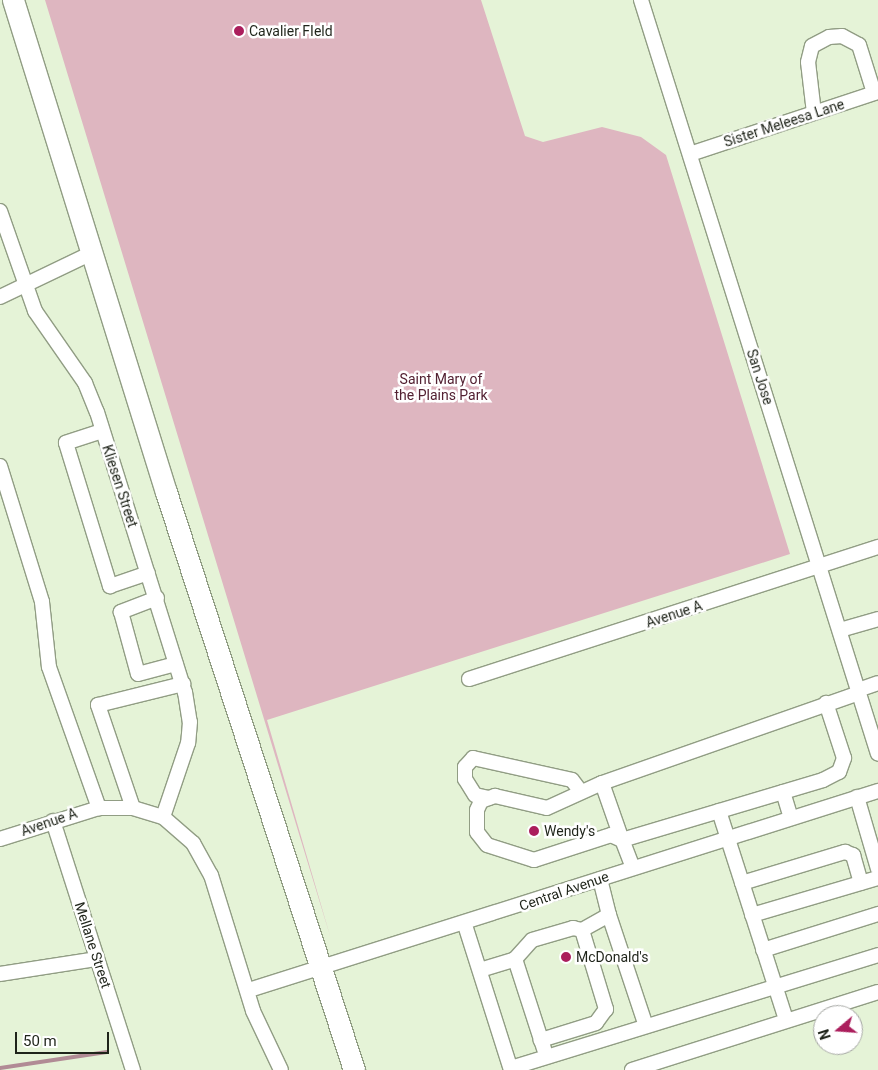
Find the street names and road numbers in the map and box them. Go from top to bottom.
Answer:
street label: Sister Meleesa Lane [722,96,846,150]
street label: San Jose [743,347,777,407]
street label: Kliesen Street [99,443,141,529]
street label: Avenue A [644,597,704,631]
street label: Avenue A [19,805,79,839]
street label: Central Avenue [517,868,611,914]
street label: Mellane Street [71,900,115,990]

